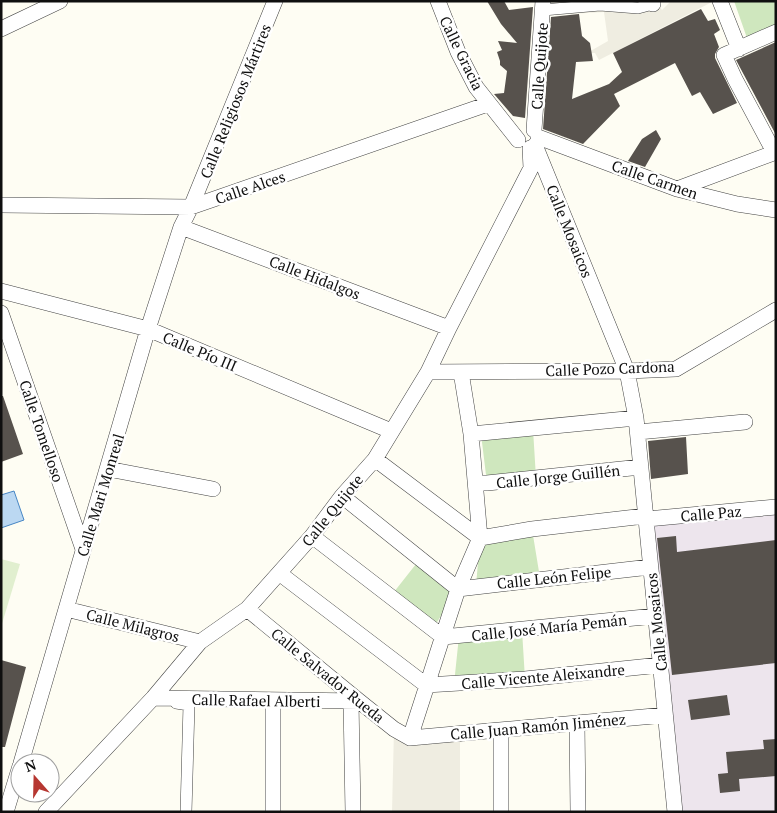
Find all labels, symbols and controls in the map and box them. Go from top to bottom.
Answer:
street label: Calle Gracia [435,13,489,94]
street label: Calle Religiosos Mártires [195,21,275,181]
street label: Calle Quijote [526,22,552,110]
street label: Calle Carmen [609,155,701,203]
street label: Calle Alces [212,166,288,208]
street label: Calle Mosaicos [542,181,598,281]
street label: Calle Hidalgos [267,250,363,304]
street label: Calle Pío III [160,326,240,376]
street label: Calle Pozo Cardona [545,356,675,380]
street label: Calle Tomelloso [15,377,69,485]
street label: Calle Mari Monreal [72,431,128,559]
street label: Calle Jorge Guillén [495,460,621,492]
street label: Calle Quijote [297,470,367,550]
street label: Calle Paz [680,500,742,526]
street label: Calle León Felipe [496,561,612,593]
street label: Calle Mosaicos [641,572,671,672]
street label: Calle Milagros [84,604,182,646]
street label: Calle José María Pemán [470,609,628,645]
street label: Calle Salvador Rueda [267,623,389,727]
street label: Calle Vicente Aleixandre [460,659,626,693]
street label: Calle Rafael Alberti [191,689,321,711]
street label: Calle Juan Ramón Jiménez [449,708,627,744]
north arrow [10,753,60,803]
text: N [22,754,39,776]

